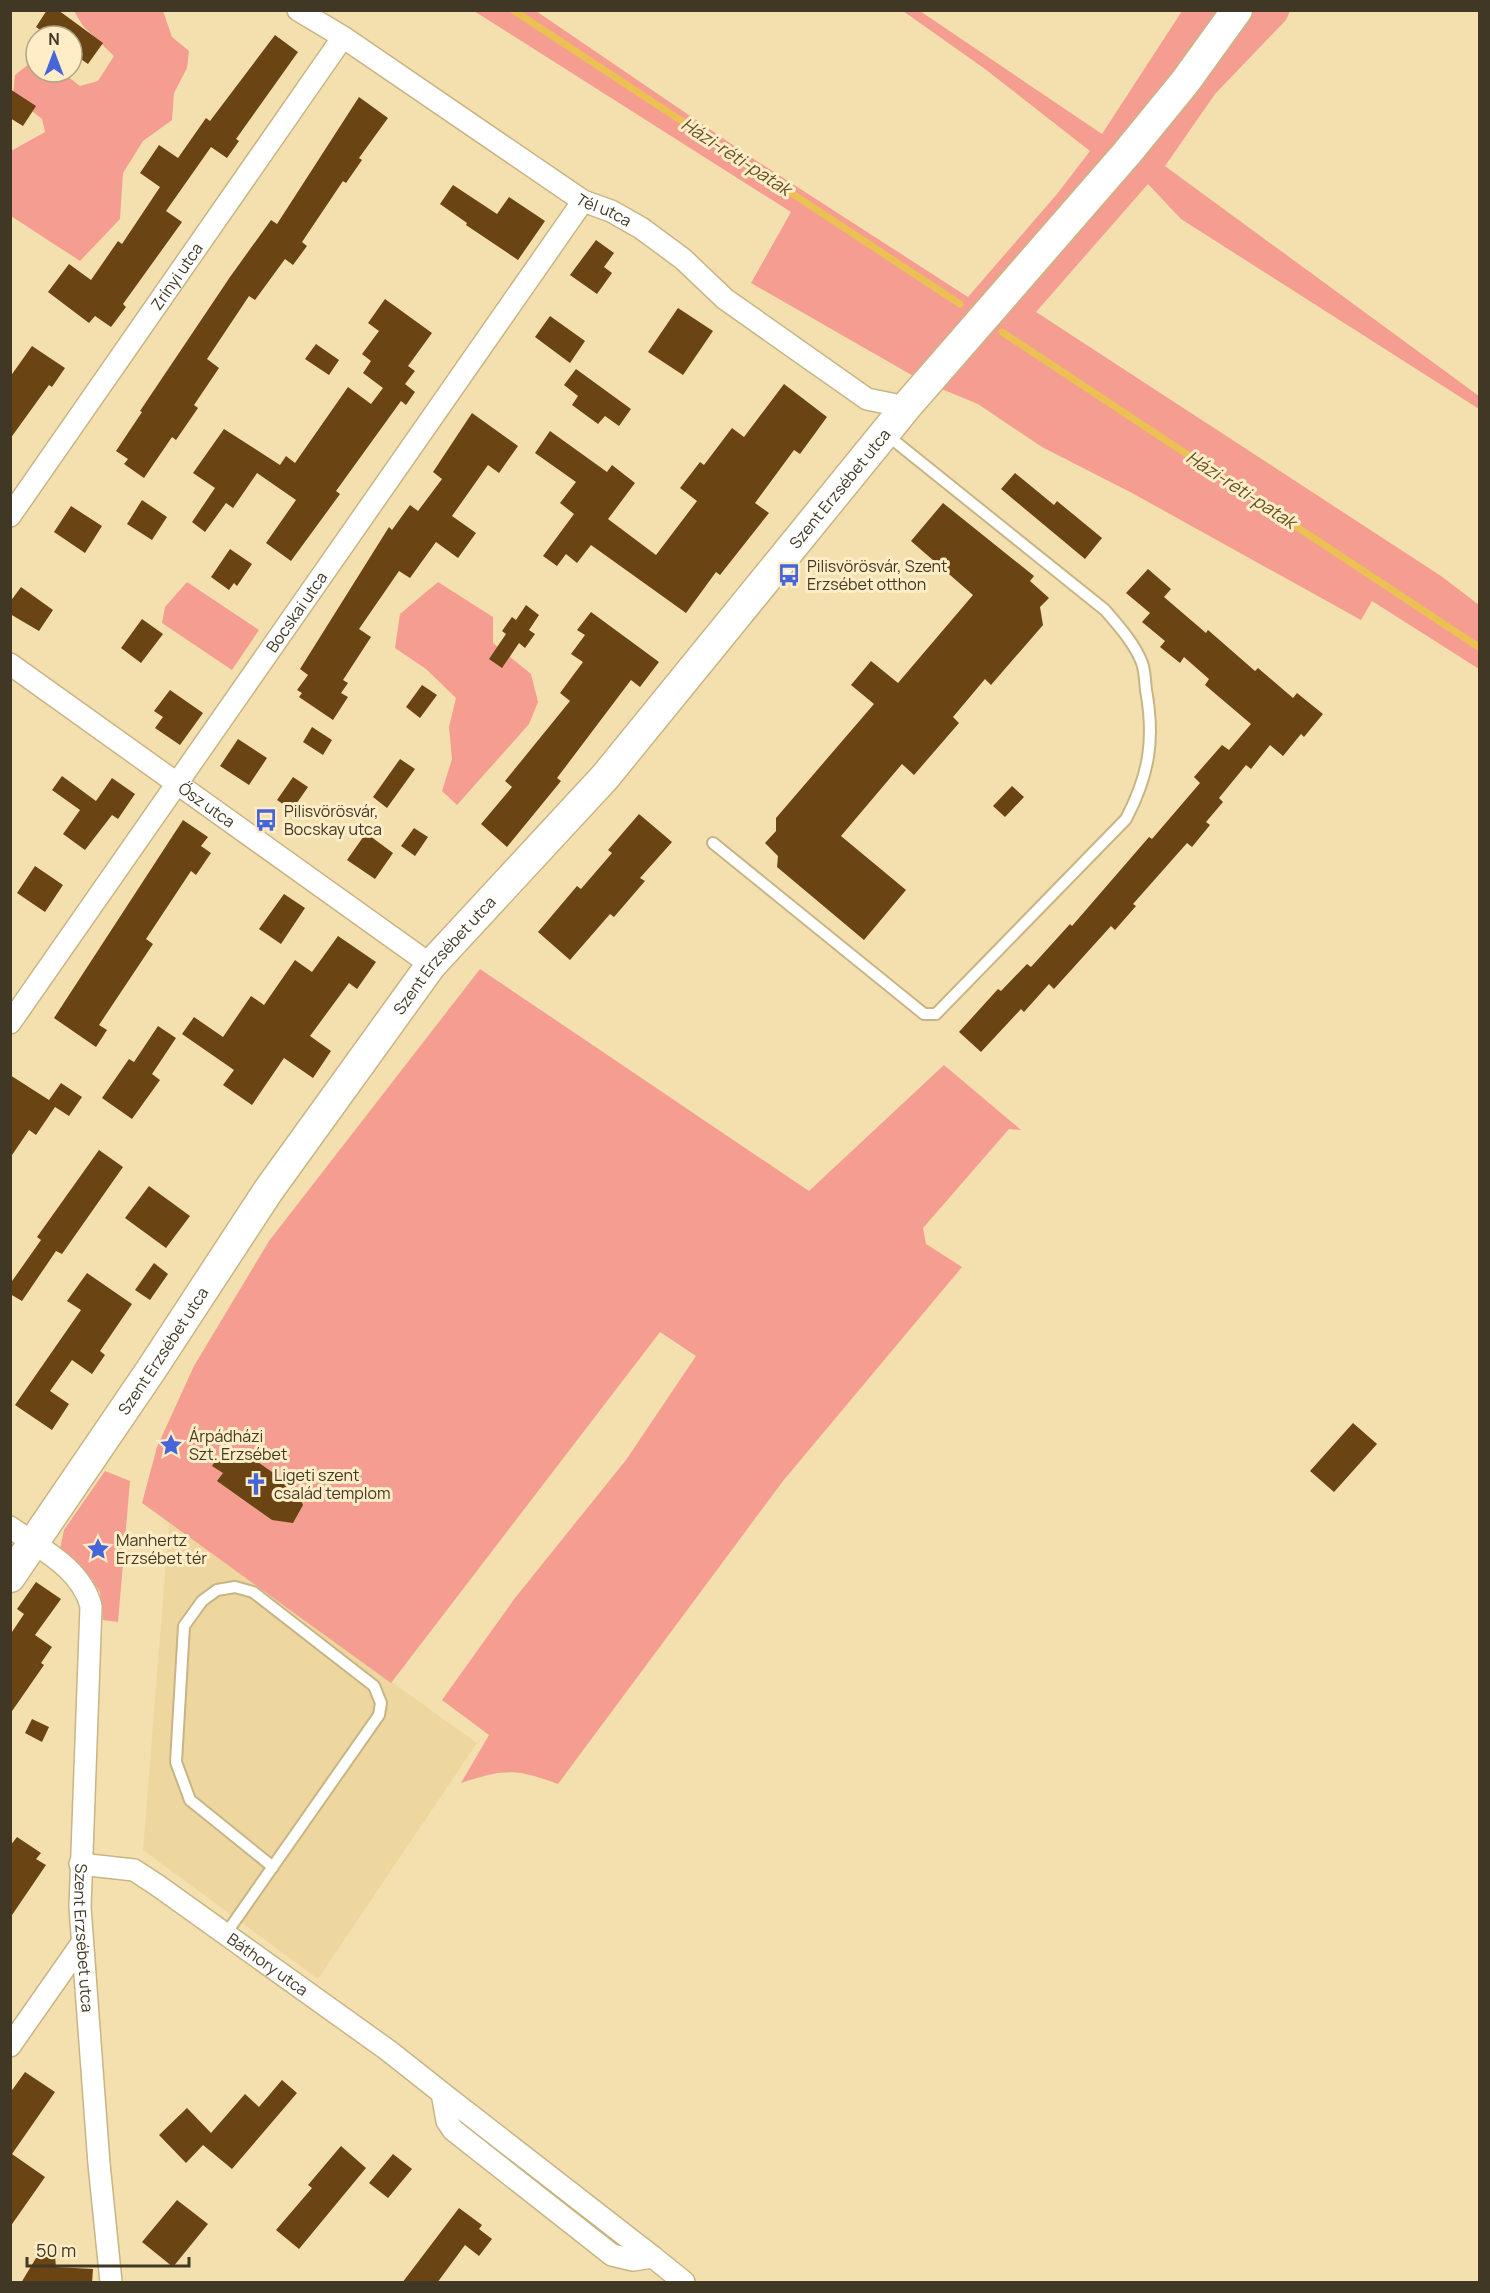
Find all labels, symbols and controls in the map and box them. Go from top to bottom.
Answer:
north arrow [24,24,84,84]
text: N [48,28,60,50]
water label: Házi-réti-patak [677,112,799,202]
street label: Tél utca [572,188,636,231]
street label: Zrínyi utca [146,238,208,314]
street label: Szent Erzsébet utca [784,424,895,553]
water label: Házi-réti-patak [1182,445,1304,535]
place label: Pilisvörösvár, Szent Erzsébet otthon [807,555,948,595]
bus stop icon: Pilisvörösvár, Szent Erzsébet otthon [776,562,802,588]
street label: Bocskai utca [261,567,332,657]
street label: Ősz utca [174,777,240,833]
place label: Pilisvörösvár, Bocskay utca [284,800,382,840]
bus stop icon: Pilisvörösvár, Bocskay utca [253,807,279,833]
street label: Szent Erzsébet utca [388,891,501,1019]
street label: Szent Erzsébet utca [113,1283,213,1419]
place label: Árpádházi Szt. Erzsébet [189,1425,287,1465]
place icon: Árpádházi Szt. Erzsébet [158,1432,184,1458]
place label: Ligeti szent család templom [274,1464,390,1504]
church icon: Ligeti szent család templom [243,1471,269,1497]
place label: Manhertz Erzsébet tér [116,1529,207,1569]
place icon: Manhertz Erzsébet tér [85,1536,111,1562]
street label: Szent Erzsébet utca [69,1863,99,2013]
street label: Báthory utca [223,1928,313,2001]
scale bar [27,2230,189,2268]
text: 50 m [36,2238,76,2262]

